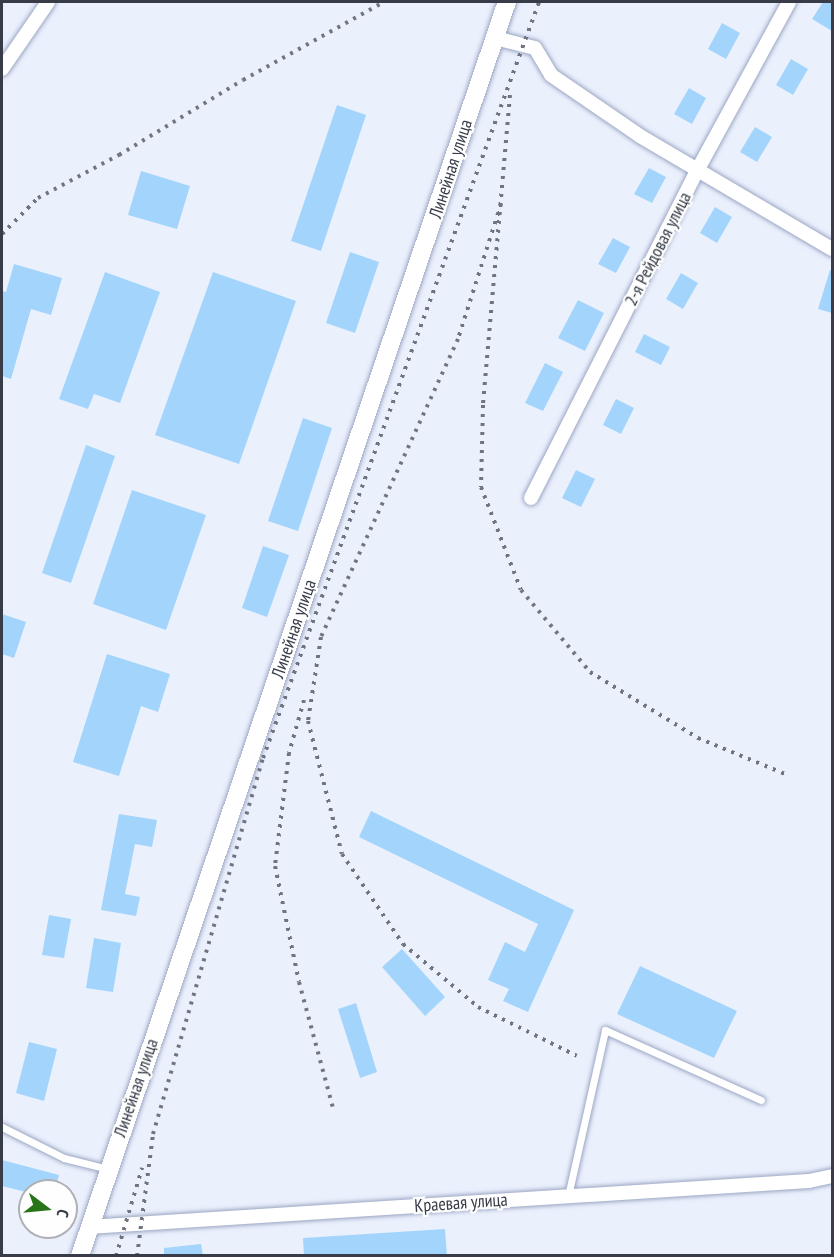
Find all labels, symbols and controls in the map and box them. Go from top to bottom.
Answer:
street label: Линейная улица [425,117,477,221]
street label: 2-я Рейдовая улица [620,188,696,310]
street label: Линейная улица [267,577,321,681]
street label: Линейная улица [109,1036,163,1140]
north arrow [18,1179,78,1239]
street label: Краевая улица [414,1189,508,1217]
text: С [53,1207,74,1220]

